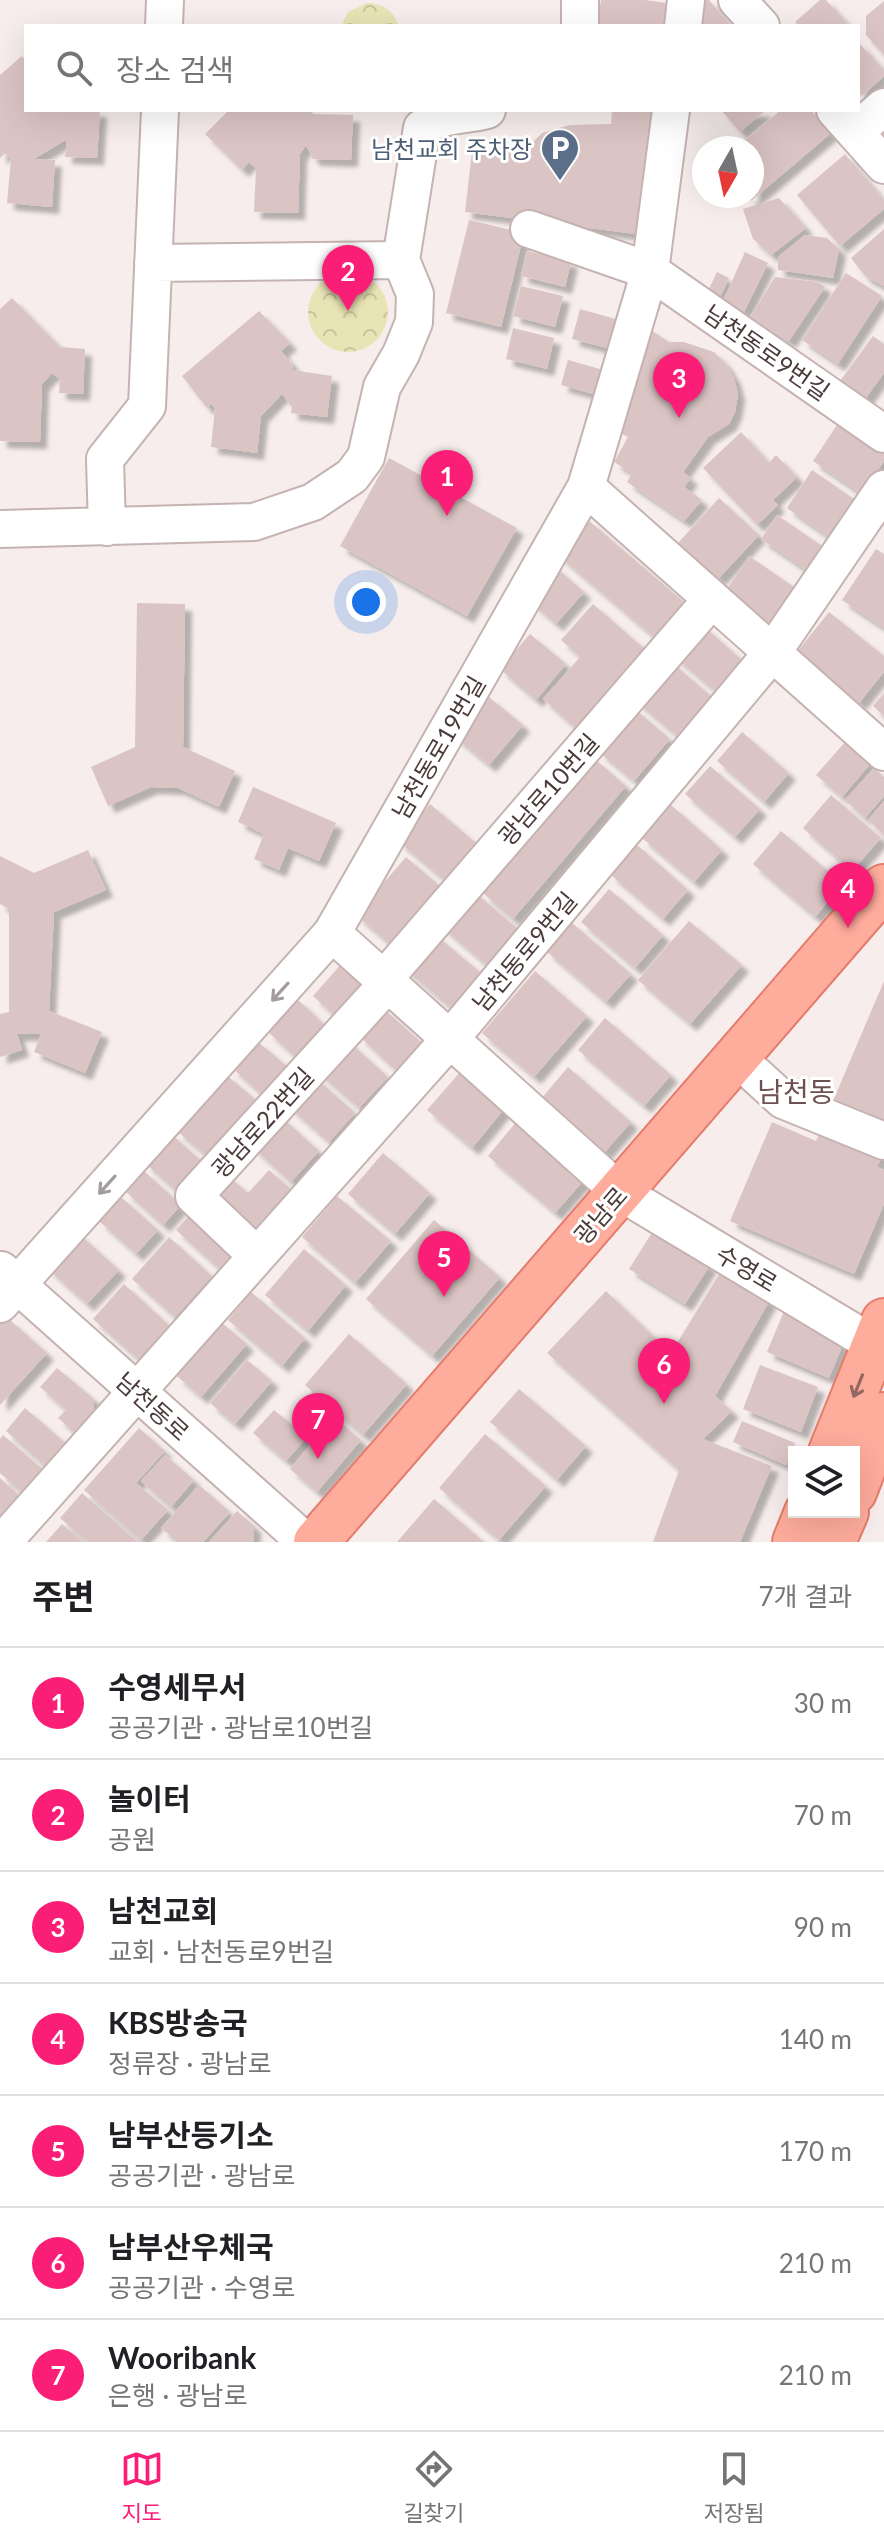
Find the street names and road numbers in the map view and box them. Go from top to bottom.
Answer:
street label: 남천동로9번길 [699,298,835,406]
street label: 남천동로19번길 [385,670,491,824]
street label: 광남로10번길 [492,727,604,851]
street label: 남천동로9번길 [466,886,582,1016]
street label: 광남로22번길 [205,1061,319,1183]
street label: 광남로 [567,1180,633,1250]
street label: 수영로 [711,1239,783,1297]
street label: 남천동로 [110,1366,196,1446]

